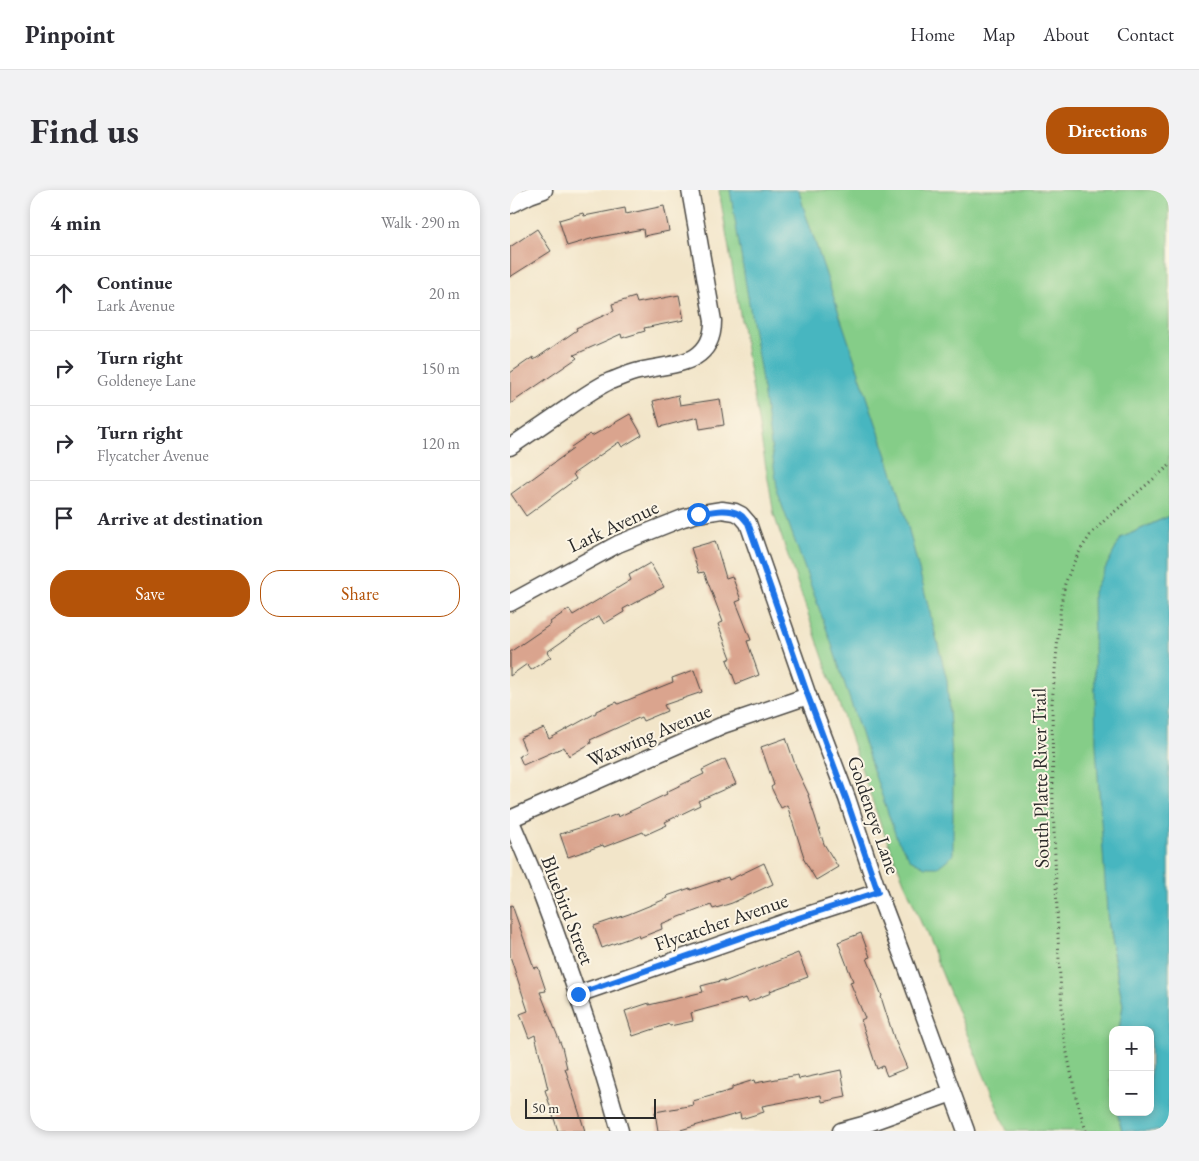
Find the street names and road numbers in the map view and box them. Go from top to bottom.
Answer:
street label: Lark Avenue [563,494,663,558]
street label: South Platte River Trail [1025,688,1055,868]
street label: Waxwing Avenue [583,697,715,773]
street label: Goldeneye Lane [842,752,906,878]
street label: Bluebird Street [535,852,601,969]
street label: Flycatcher Avenue [651,887,791,957]

